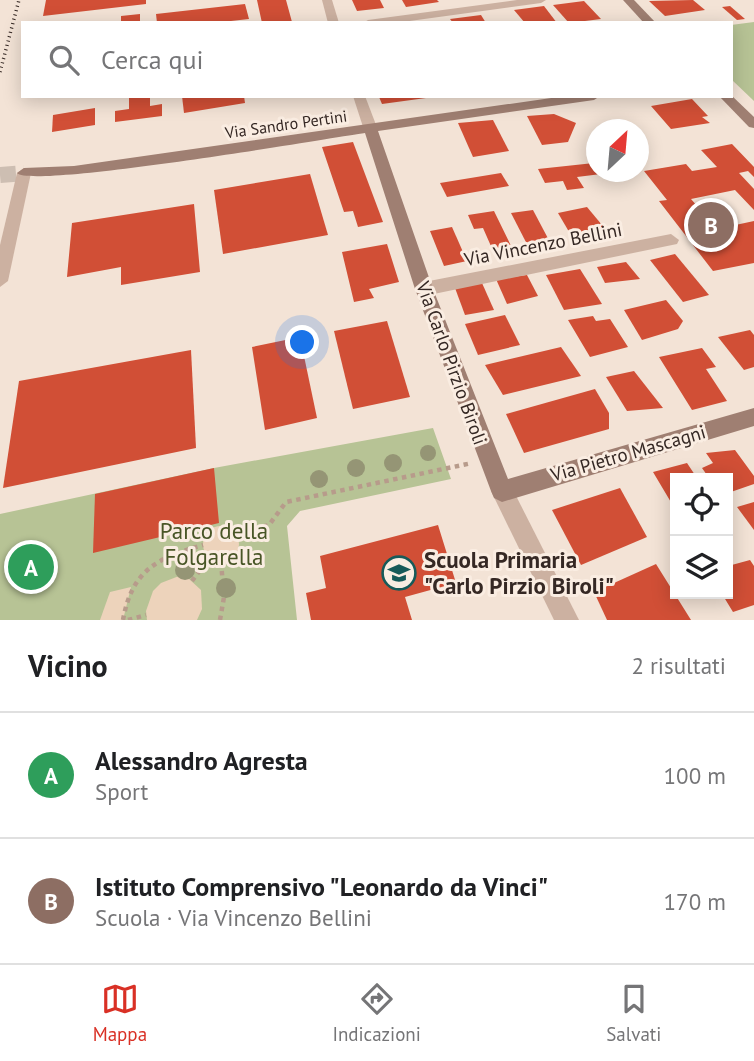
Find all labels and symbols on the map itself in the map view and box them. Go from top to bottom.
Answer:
street label: Via Sandro Pertini [223,106,348,143]
north arrow [586,119,649,182]
pin: B [688,199,734,251]
street label: Via Vincenzo Bellini [461,217,624,271]
street label: Via Carlo Pirzio Biroli [411,277,493,448]
your location [285,325,319,359]
street label: Via Pietro Mascagni [547,419,708,487]
park label: Parco della Folgarella [160,516,268,571]
pin: A [8,541,54,593]
place label: Scuola Primaria "Carlo Pirzio Biroli" [424,545,614,600]
school or university icon: Scuola Primaria "Carlo Pirzio Biroli" [380,554,418,592]

